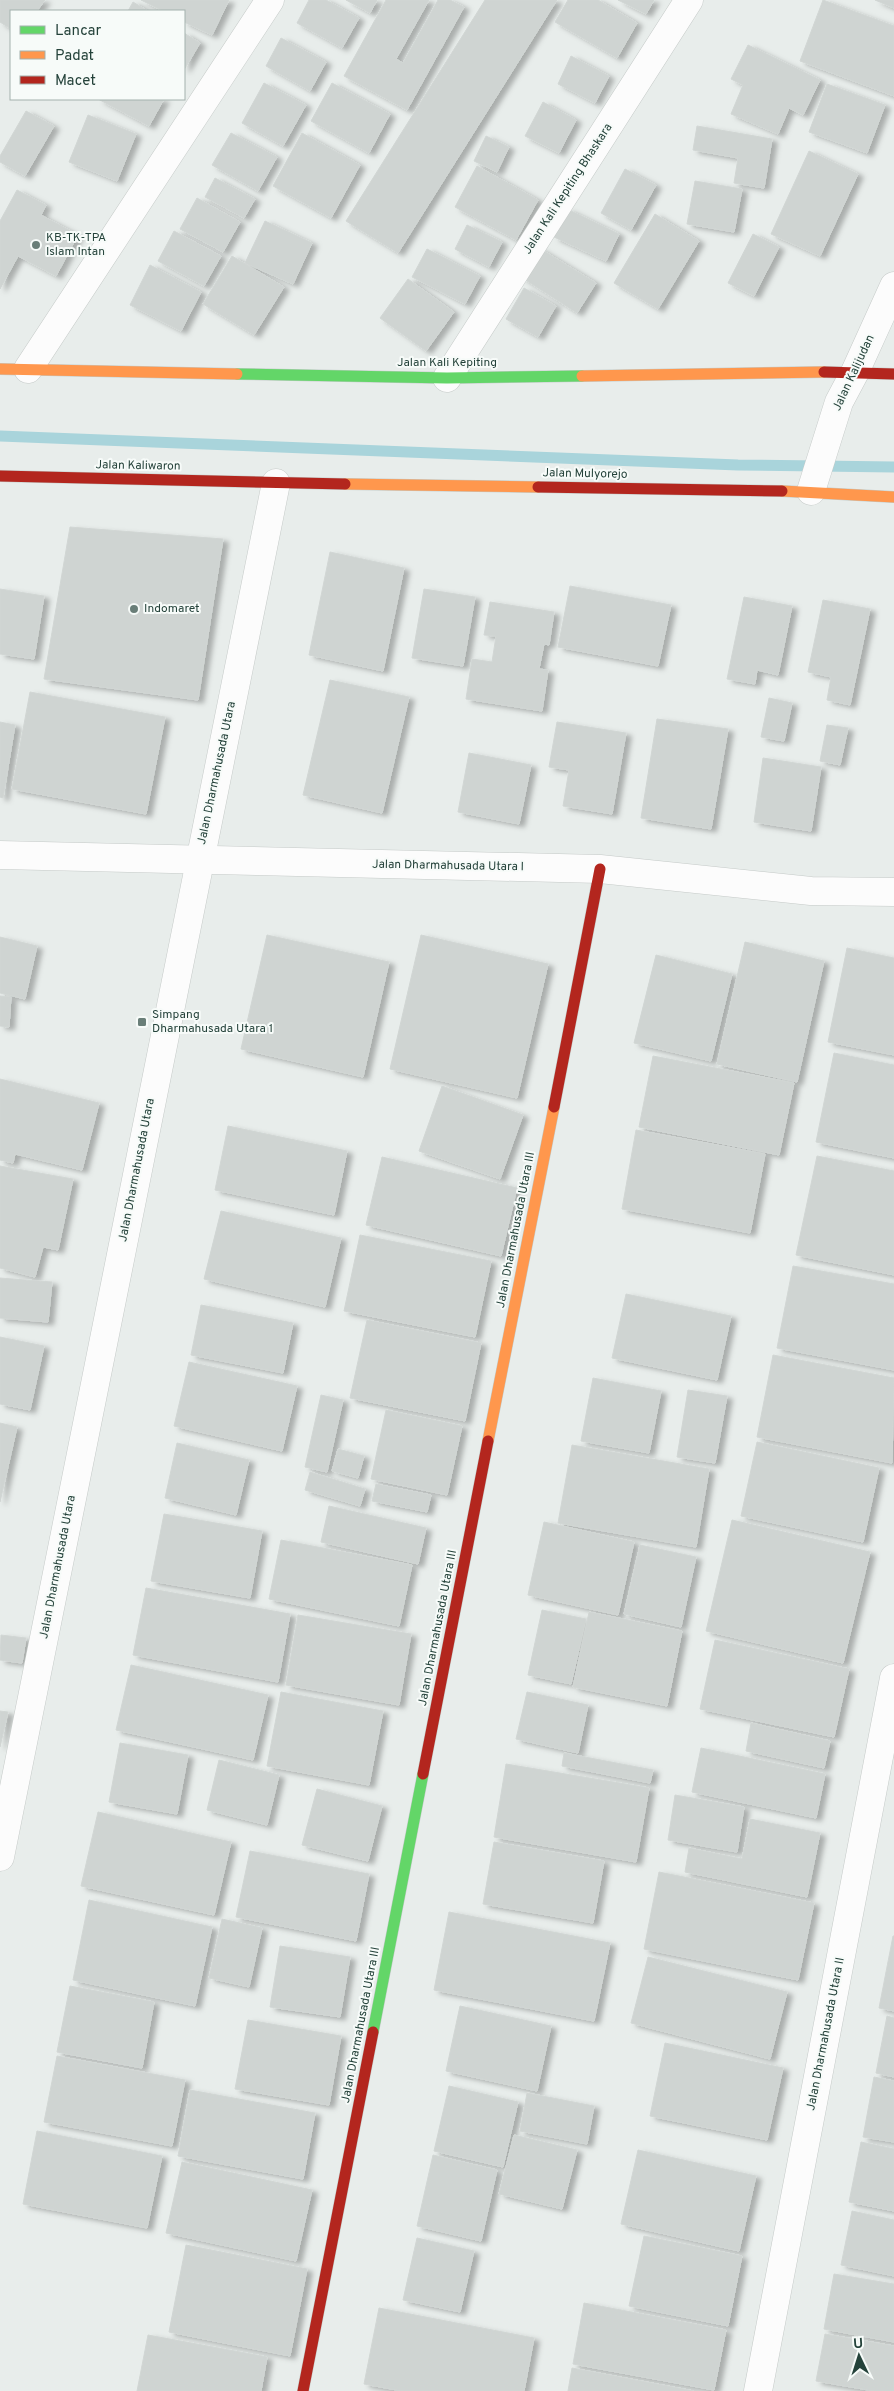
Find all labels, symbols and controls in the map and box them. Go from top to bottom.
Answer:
legend [10,10,185,100]
text: Lancar [55,22,102,41]
text: Padat [55,47,94,66]
text: Macet [55,72,96,91]
street label: Jalan Kali Kepiting Bhaskara [520,121,616,257]
place label: KB-TK-TPA Islam Intan [46,230,106,260]
marker: KB-TK-TPA Islam Intan [30,239,42,251]
street label: Jalan Kalijudan [829,332,879,414]
street label: Jalan Kali Kepiting [397,355,497,371]
street label: Jalan Kaliwaron [95,457,181,475]
street label: Jalan Mulyorejo [542,465,628,483]
place label: Indomaret [144,601,200,617]
marker: Indomaret [128,603,140,615]
street label: Jalan Dharmahusada Utara [194,700,240,846]
street label: Jalan Dharmahusada Utara I [372,857,524,875]
place label: Simpang Dharmahusada Utara 1 [152,1007,273,1037]
marker: Simpang Dharmahusada Utara 1 [136,1016,148,1028]
street label: Jalan Dharmahusada Utara [115,1097,159,1243]
street label: Jalan Dharmahusada Utara III [493,1151,539,1309]
street label: Jalan Dharmahusada Utara [36,1494,80,1640]
street label: Jalan Dharmahusada Utara III [415,1549,461,1707]
street label: Jalan Dharmahusada Utara III [338,1946,384,2104]
street label: Jalan Dharmahusada Utara II [803,1956,849,2112]
north arrow [834,2331,884,2381]
text: U [853,2336,864,2353]

